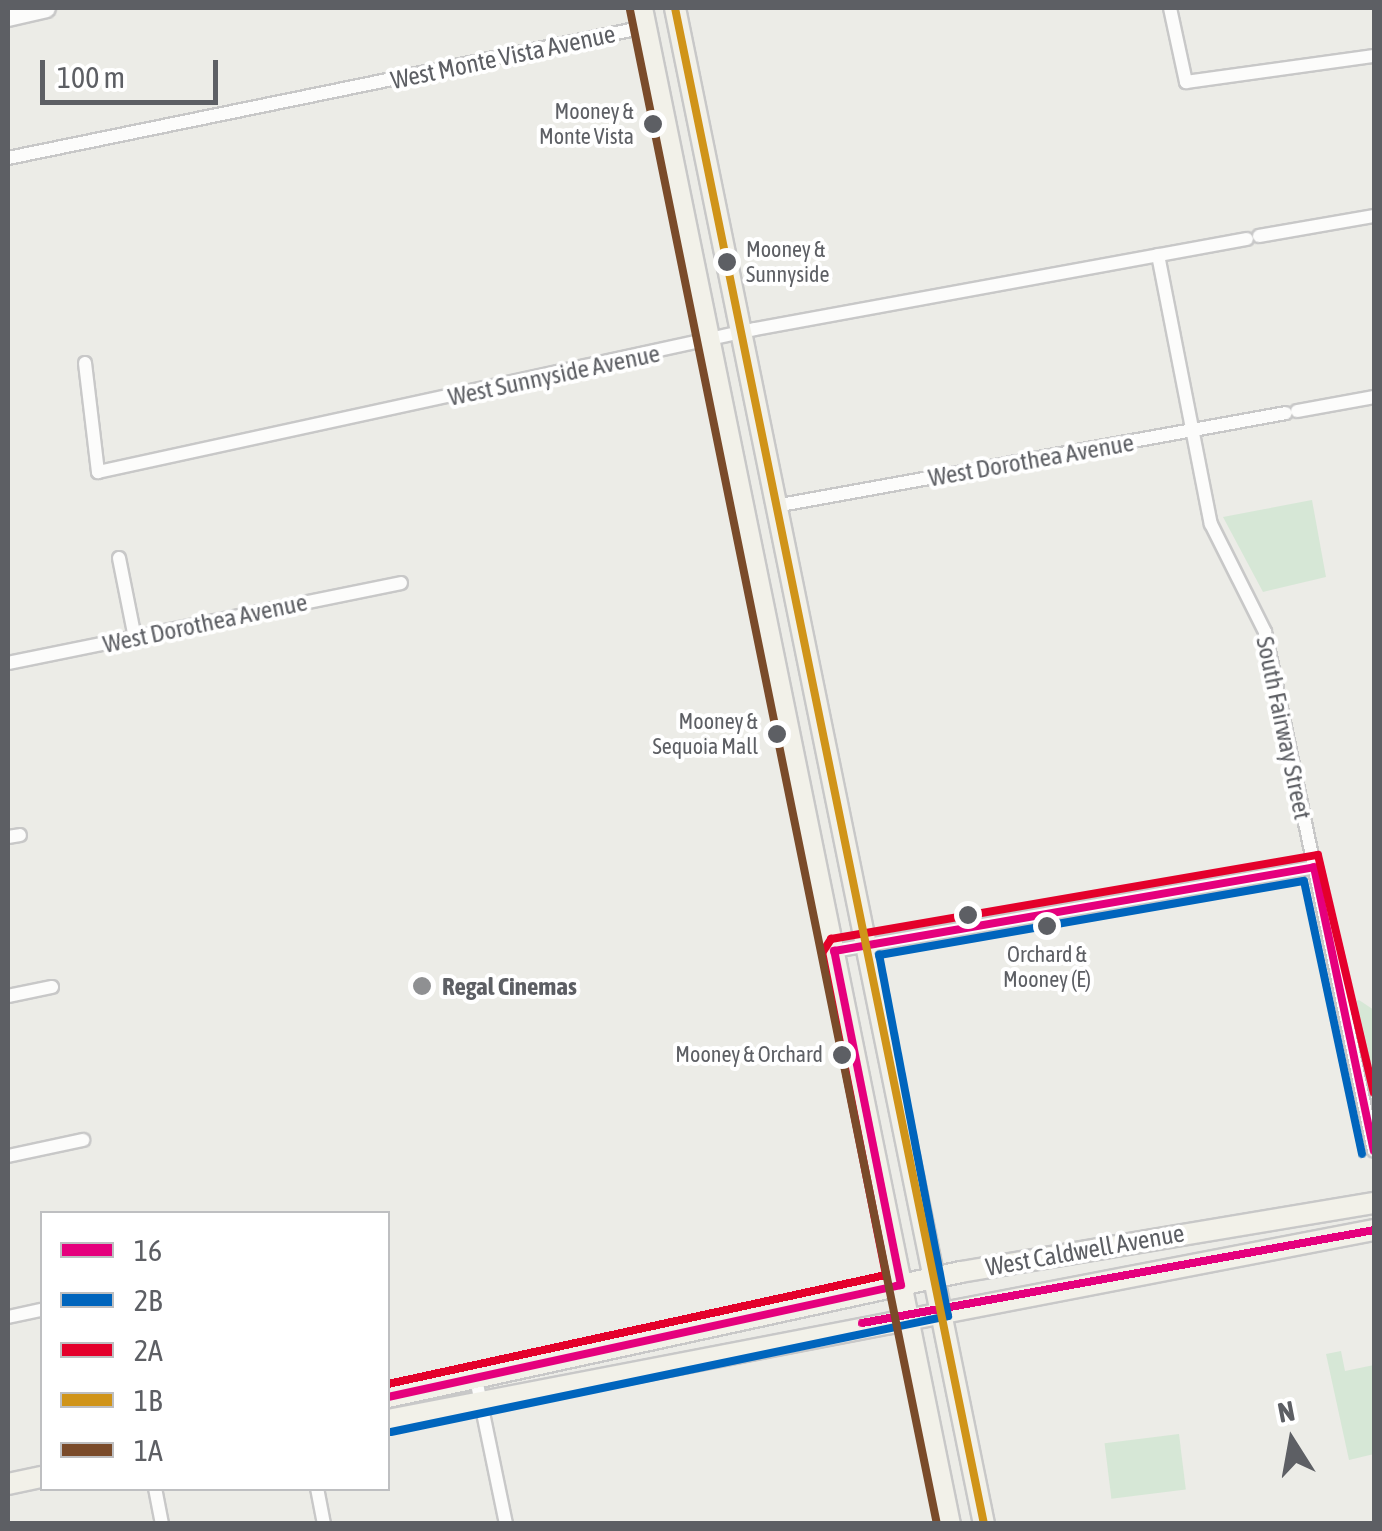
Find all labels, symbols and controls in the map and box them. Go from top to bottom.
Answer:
street label: West Monte Vista Avenue [388,19,618,95]
scale bar [45,40,222,102]
text: 100 m [57,60,125,94]
place label: Mooney & Monte Vista [539,98,634,150]
marker: Mooney & Monte Vista [643,114,663,134]
place label: Mooney & Sunnyside [746,236,830,288]
marker: Mooney & Sunnyside [717,252,737,272]
street label: West Sunnyside Avenue [445,338,663,412]
street label: West Dorothea Avenue [926,427,1136,493]
street label: West Dorothea Avenue [100,587,310,659]
street label: South Fairway Street [1250,634,1318,822]
place label: Mooney & Sequoia Mall [653,708,758,759]
marker: Mooney & Sequoia Mall [767,724,787,744]
unlabelled marker [958,905,978,925]
marker: Orchard & Mooney (E) [1037,916,1057,936]
place label: Orchard & Mooney (E) [1003,941,1091,992]
place label: Regal Cinemas [442,971,577,1001]
marker: Regal Cinemas [411,975,433,997]
place label: Mooney & Orchard [675,1042,823,1068]
marker: Mooney & Orchard [832,1045,852,1065]
legend [40,1211,390,1491]
street label: West Caldwell Avenue [983,1218,1187,1282]
text: 16 [134,1233,162,1267]
text: 2B [134,1283,162,1317]
text: 2A [134,1333,163,1367]
text: 1B [134,1383,162,1417]
north arrow [1242,1391,1342,1491]
text: N [1275,1394,1297,1429]
text: 1A [134,1433,163,1467]

